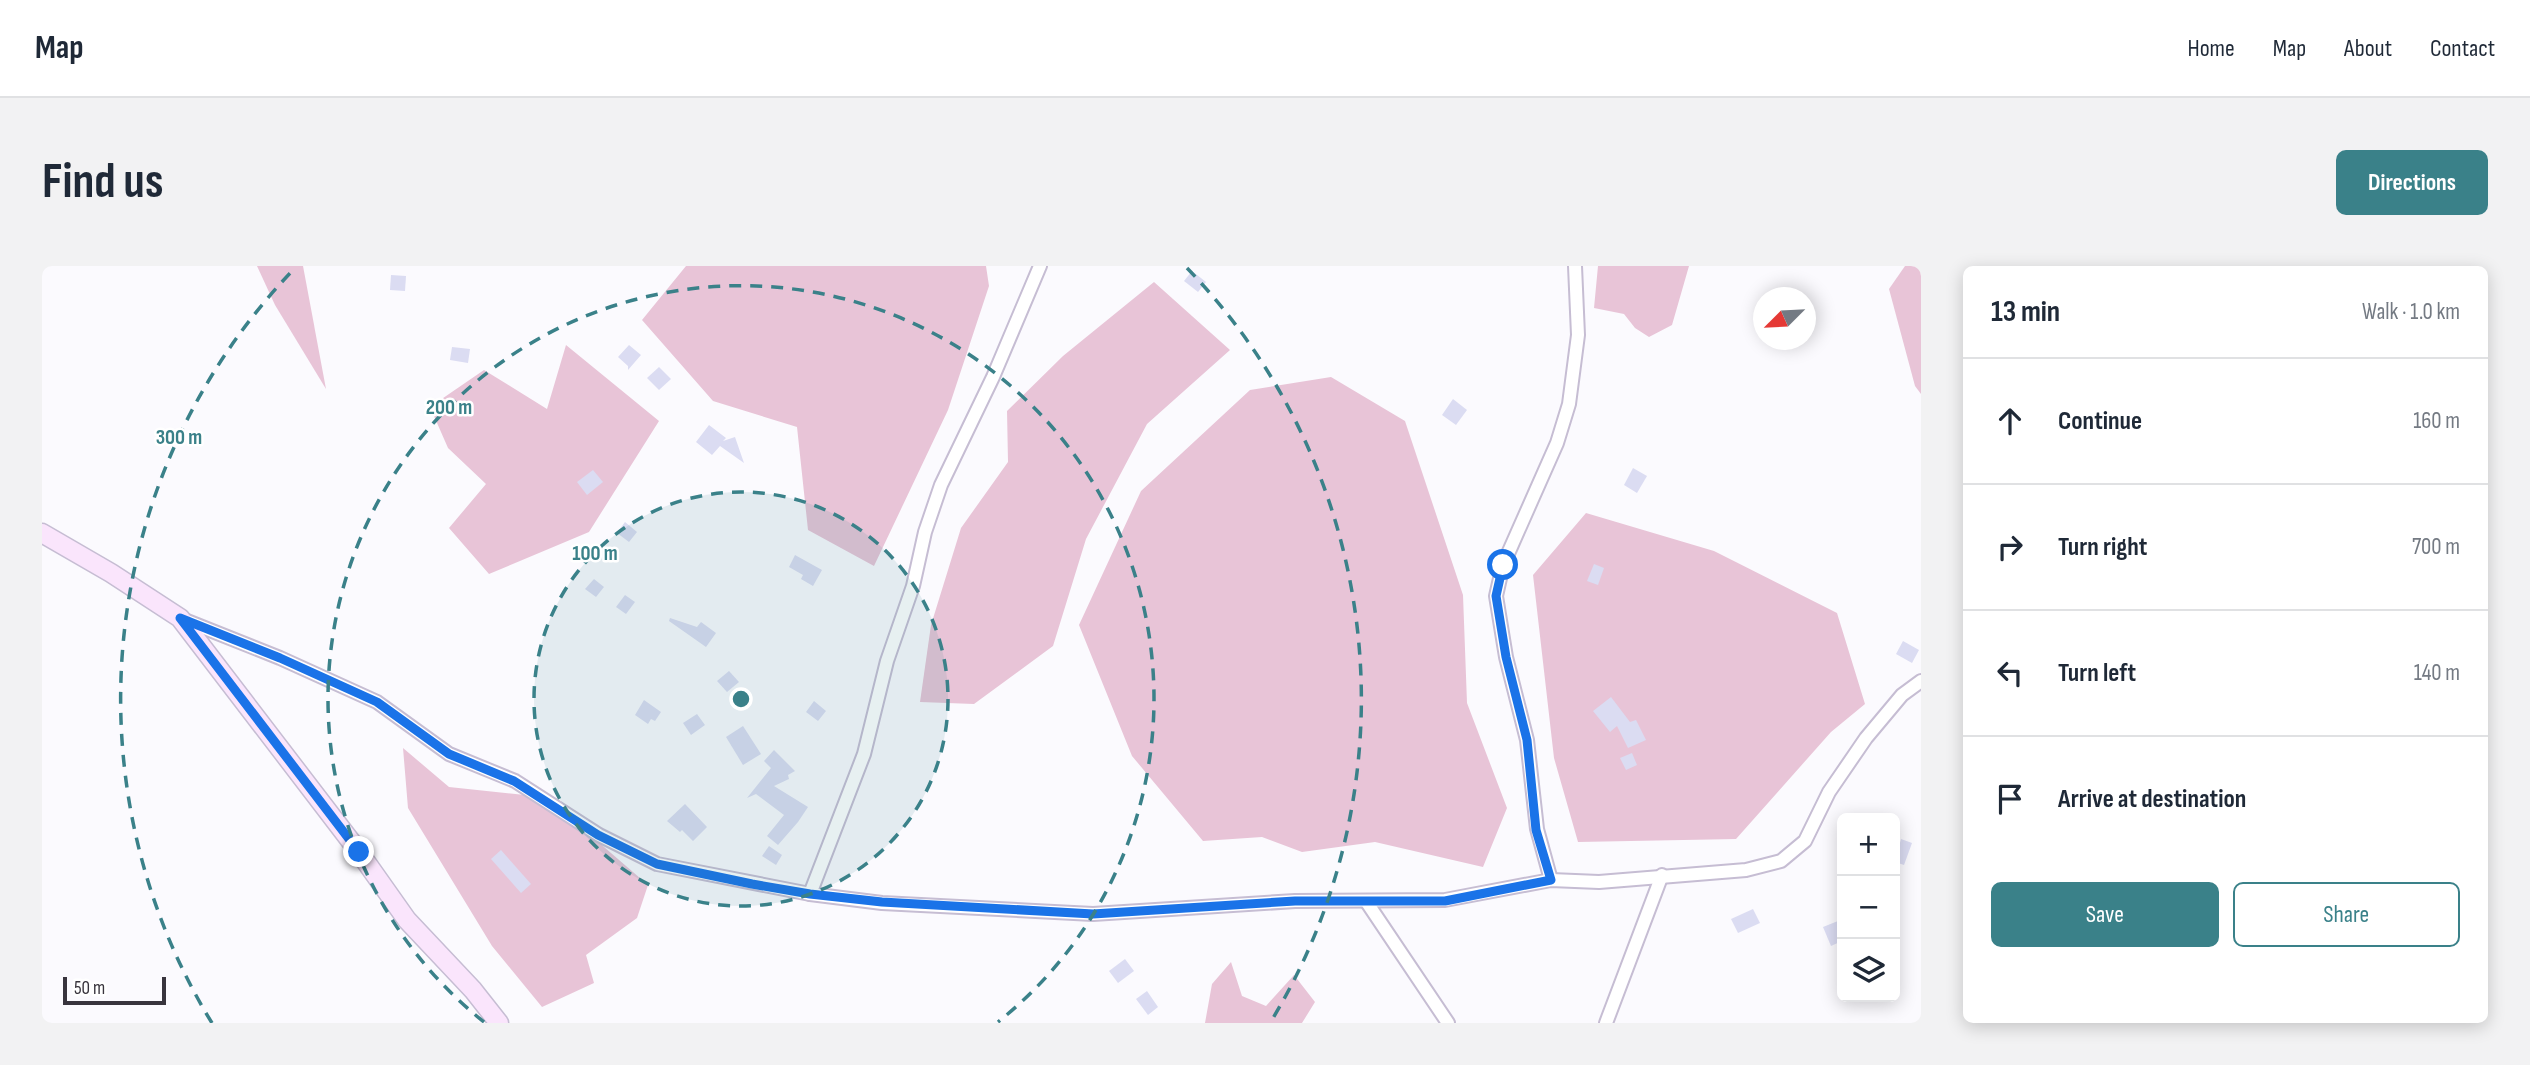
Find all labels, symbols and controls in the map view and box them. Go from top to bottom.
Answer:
text: Map [35,28,84,68]
text: Home [2187,34,2235,63]
text: Map [2273,34,2306,63]
text: About [2344,34,2392,63]
text: Contact [2430,34,2495,63]
button: Directions [2336,150,2488,215]
text: Find us [42,153,164,212]
north arrow [1753,287,1816,350]
text: 13 min [1991,294,2060,330]
text: Walk · 1.0 km [2362,298,2460,326]
text: 200 m [426,395,472,420]
icon: ahead [1991,402,2029,440]
text: Continue [2058,406,2142,437]
text: 160 m [2413,407,2460,435]
text: 300 m [156,425,202,450]
icon: right [1991,528,2029,566]
text: Turn right [2058,532,2147,563]
text: 700 m [2412,533,2460,561]
text: 100 m [572,541,618,566]
route start [1487,549,1518,580]
icon: left [1991,654,2029,692]
text: Turn left [2058,658,2136,689]
text: 140 m [2414,659,2460,687]
centre of rings [729,687,753,711]
icon: arrive [1991,780,2029,818]
text: Arrive at destination [2058,784,2246,815]
map controls [1837,813,1900,1002]
button: + [1837,813,1900,876]
route end [343,836,374,867]
button: − [1837,876,1900,939]
button: Save [1991,882,2219,947]
button: Share [2233,882,2460,947]
button: layers [1837,939,1900,1002]
scale bar [63,974,166,1006]
text: 50 m [74,977,105,1000]

